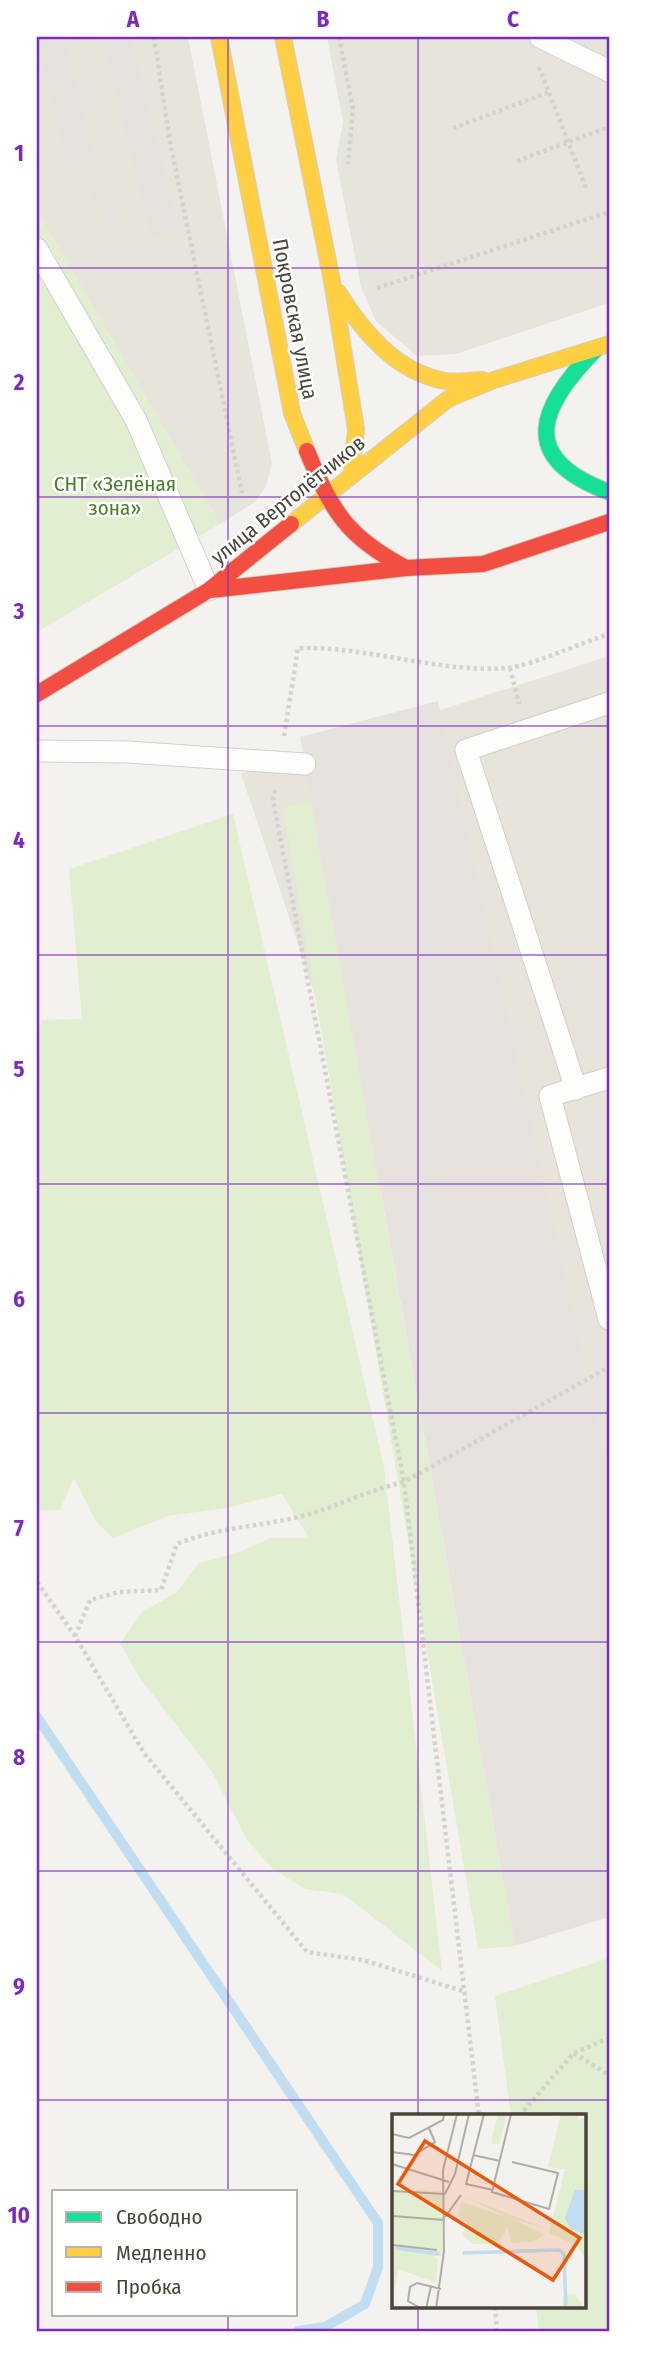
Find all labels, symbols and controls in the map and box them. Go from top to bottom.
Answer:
text: A [126,5,140,33]
text: B [317,5,330,33]
text: C [507,5,519,33]
text: 1 [14,139,24,167]
street label: Покровская улица [267,237,323,401]
text: 2 [13,368,25,396]
street label: улица Вертолётчиков [206,430,370,570]
park label: СНТ «Зелёная зона» [54,471,176,521]
text: 3 [13,597,25,625]
text: 4 [13,826,25,854]
text: 5 [13,1055,25,1083]
text: 6 [13,1285,25,1313]
text: 7 [14,1514,24,1542]
text: 8 [13,1743,25,1771]
text: 9 [13,1972,25,2000]
inset map [392,2114,586,2308]
legend [52,2190,298,2316]
text: 10 [8,2201,30,2229]
text: Свободно [116,2204,202,2230]
text: Медленно [116,2240,206,2266]
text: Пробка [116,2274,182,2300]

